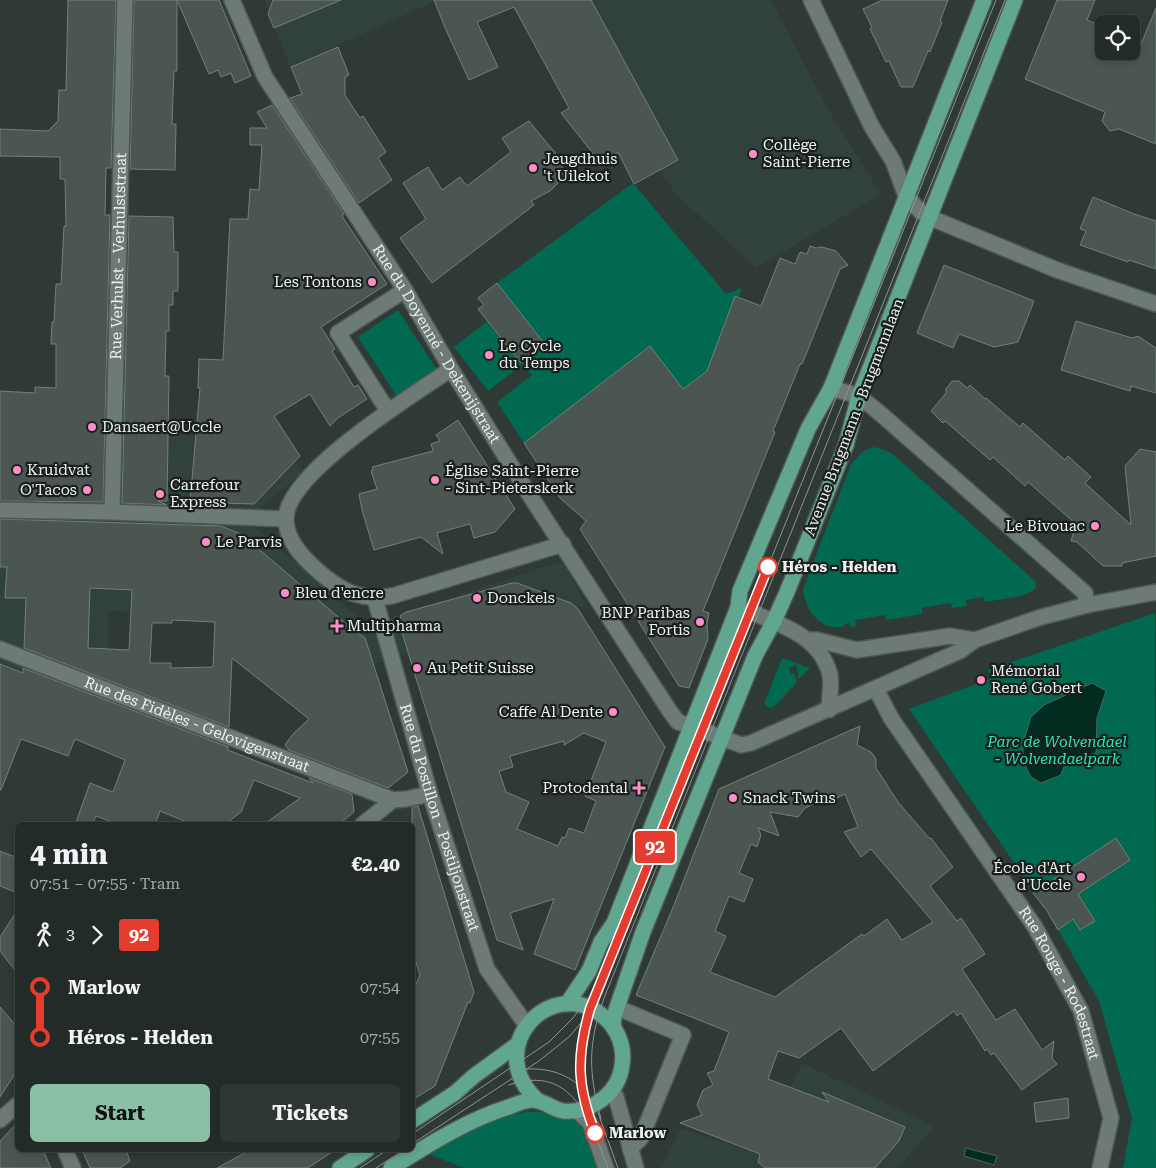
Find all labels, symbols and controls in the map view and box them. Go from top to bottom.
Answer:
map controls [1095,15,1140,60]
button: locate [1095,15,1140,60]
place label: Collège Saint-Pierre [763,136,850,171]
marker: Collège Saint-Pierre [747,148,759,160]
place label: Jeugdhuis 't Uilekot [543,150,618,185]
street label: Rue Verhulst - Verhulststraat [107,152,130,360]
marker: Jeugdhuis 't Uilekot [527,162,539,174]
street label: Rue du Doyenné - Dekenijstraat [369,241,504,447]
place label: Les Tontons [274,273,362,291]
marker: Les Tontons [366,276,378,288]
street label: Avenue Brugmann - Brugmannlaan [800,296,908,538]
place label: Le Cycle du Temps [499,337,570,372]
marker: Le Cycle du Temps [483,349,495,361]
place label: Dansaert@Uccle [102,418,221,436]
marker: Dansaert@Uccle [86,421,98,433]
place label: Kruidvat [27,461,90,479]
place label: Église Saint-Pierre - Sint-Pieterskerk [445,462,579,497]
marker: Kruidvat [11,464,23,476]
marker: Église Saint-Pierre - Sint-Pieterskerk [429,474,441,486]
place label: Carrefour Express [170,476,240,511]
place label: O'Tacos [20,481,77,499]
marker: O'Tacos [81,484,93,496]
marker: Carrefour Express [154,488,166,500]
place label: Le Bivouac [1005,517,1085,535]
marker: Le Bivouac [1089,520,1101,532]
place label: Le Parvis [216,533,282,551]
marker: Le Parvis [200,536,212,548]
marker: Héros - Helden [758,557,778,577]
place label: Héros - Helden [782,558,896,576]
place label: Bleu d'encre [295,584,384,602]
marker: Bleu d'encre [279,587,291,599]
place label: Donckels [487,589,555,607]
marker: Donckels [471,592,483,604]
place label: BNP Paribas Fortis [601,604,690,639]
marker: BNP Paribas Fortis [694,616,706,628]
place label: Multipharma [347,617,441,635]
marker: Multipharma [331,620,343,632]
place label: Au Petit Suisse [427,659,534,677]
marker: Au Petit Suisse [411,662,423,674]
place label: Mémorial René Gobert [991,662,1083,697]
street label: Rue des Fidèles - Gelovigenstraat [82,673,312,776]
marker: Mémorial René Gobert [975,674,987,686]
street label: Rue du Postillon - Postiljonstraat [396,702,483,934]
place label: Caffe Al Dente [499,703,603,721]
marker: Caffe Al Dente [607,706,619,718]
park label: Parc de Wolvendael - Wolvendaelpark [986,733,1127,768]
place label: Protodental [543,779,628,797]
marker: Protodental [632,781,646,795]
place label: Snack Twins [743,789,836,807]
marker: Snack Twins [727,792,739,804]
line badge: 92 [632,831,678,863]
text: 92 [645,836,665,857]
text: 4 min [30,838,108,871]
text: €2.40 [351,853,400,876]
place label: École d'Art d'Uccle [993,859,1071,894]
marker: École d'Art d'Uccle [1075,871,1087,883]
text: 07:51 – 07:55 · Tram [30,874,180,893]
street label: Rue Rouge - Rodestraat [1015,903,1103,1062]
icon: walk [30,921,58,949]
icon: forward [83,921,111,949]
text: 92 [129,924,149,945]
text: 3 [66,925,75,944]
text: Marlow [68,976,141,999]
text: 07:54 [360,978,400,997]
text: Héros - Helden [68,1026,213,1049]
text: 07:55 [360,1028,400,1047]
button: Start [30,1084,210,1142]
button: Tickets [220,1084,400,1142]
marker: Marlow [585,1123,605,1143]
place label: Marlow [609,1124,666,1142]

